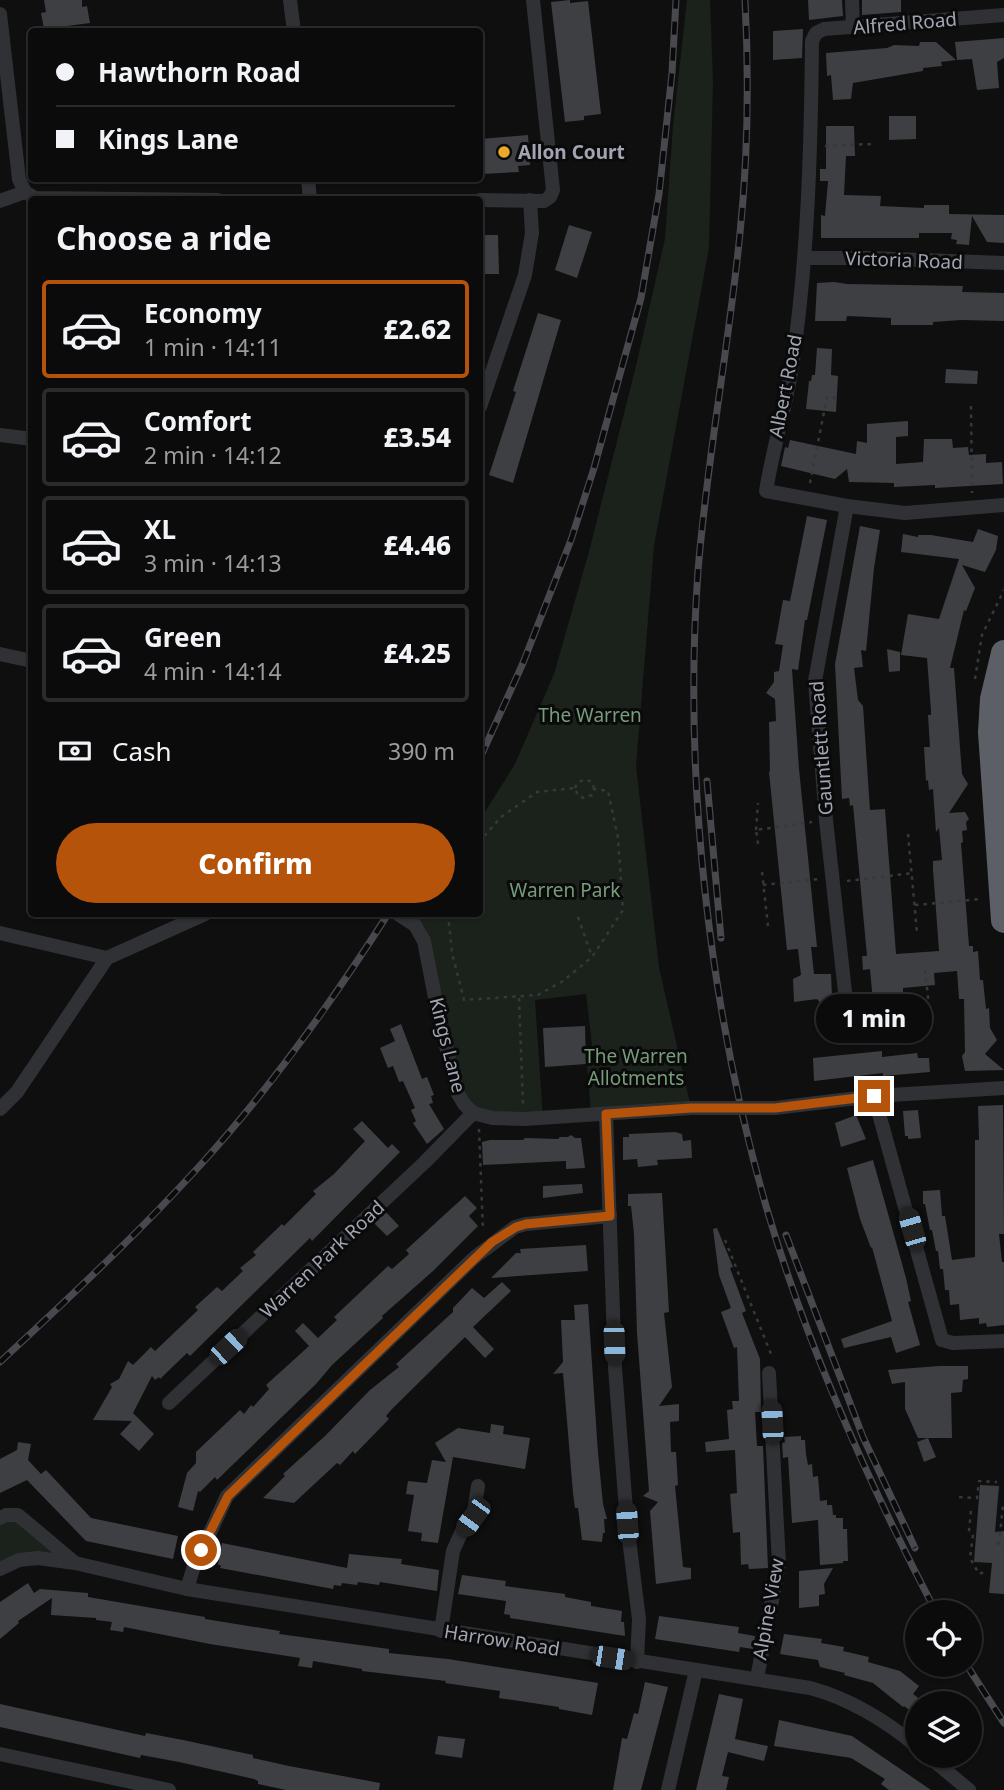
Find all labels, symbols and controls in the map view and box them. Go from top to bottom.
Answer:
street label: Alfred Road [852,6,958,40]
text: Hawthorn Road [98,54,301,90]
text: Kings Lane [98,121,239,157]
place label: Allon Court [518,139,625,165]
marker: Allon Court [496,144,512,160]
text: Choose a ride [56,216,272,259]
street label: Victoria Road [845,245,963,275]
text: Economy [144,295,262,331]
icon: car [60,298,123,361]
text: £2.62 [383,311,451,347]
text: 1 min · 14:11 [144,331,282,363]
street label: Albert Road [762,332,808,440]
text: Comfort [144,403,252,439]
icon: car [60,406,123,469]
text: £3.54 [383,419,451,455]
text: 2 min · 14:12 [144,439,282,471]
text: XL [144,511,176,547]
icon: car [60,514,123,577]
text: £4.46 [383,527,451,563]
text: 3 min · 14:13 [144,547,282,579]
text: Green [144,619,222,655]
icon: car [60,622,123,685]
text: £4.25 [383,635,451,671]
text: 4 min · 14:14 [144,655,282,687]
street label: Gauntlett Road [803,680,839,816]
park label: The Warren [538,702,642,728]
icon: cash [56,732,94,770]
text: Cash [112,733,172,769]
text: 390 m [388,735,455,767]
button: Confirm [56,823,455,903]
park label: Warren Park [510,877,620,903]
street label: Kings Lane [424,995,472,1095]
callout: 1 min [816,995,932,1044]
text: 1 min [842,1002,906,1034]
park label: The Warren Allotments [584,1043,688,1091]
route end [858,1080,890,1112]
street label: Warren Park Road [254,1194,390,1324]
car [897,1206,928,1252]
car [603,1322,626,1364]
car [206,1325,251,1369]
car [761,1400,784,1444]
car [453,1494,494,1540]
car [616,1501,639,1545]
route start [185,1534,217,1566]
street label: Alpine View [746,1556,790,1662]
map controls [905,1600,982,1768]
button: locate [905,1600,982,1677]
street label: Harrow Road [442,1618,562,1662]
car [590,1644,635,1672]
button: layers [905,1691,982,1768]

